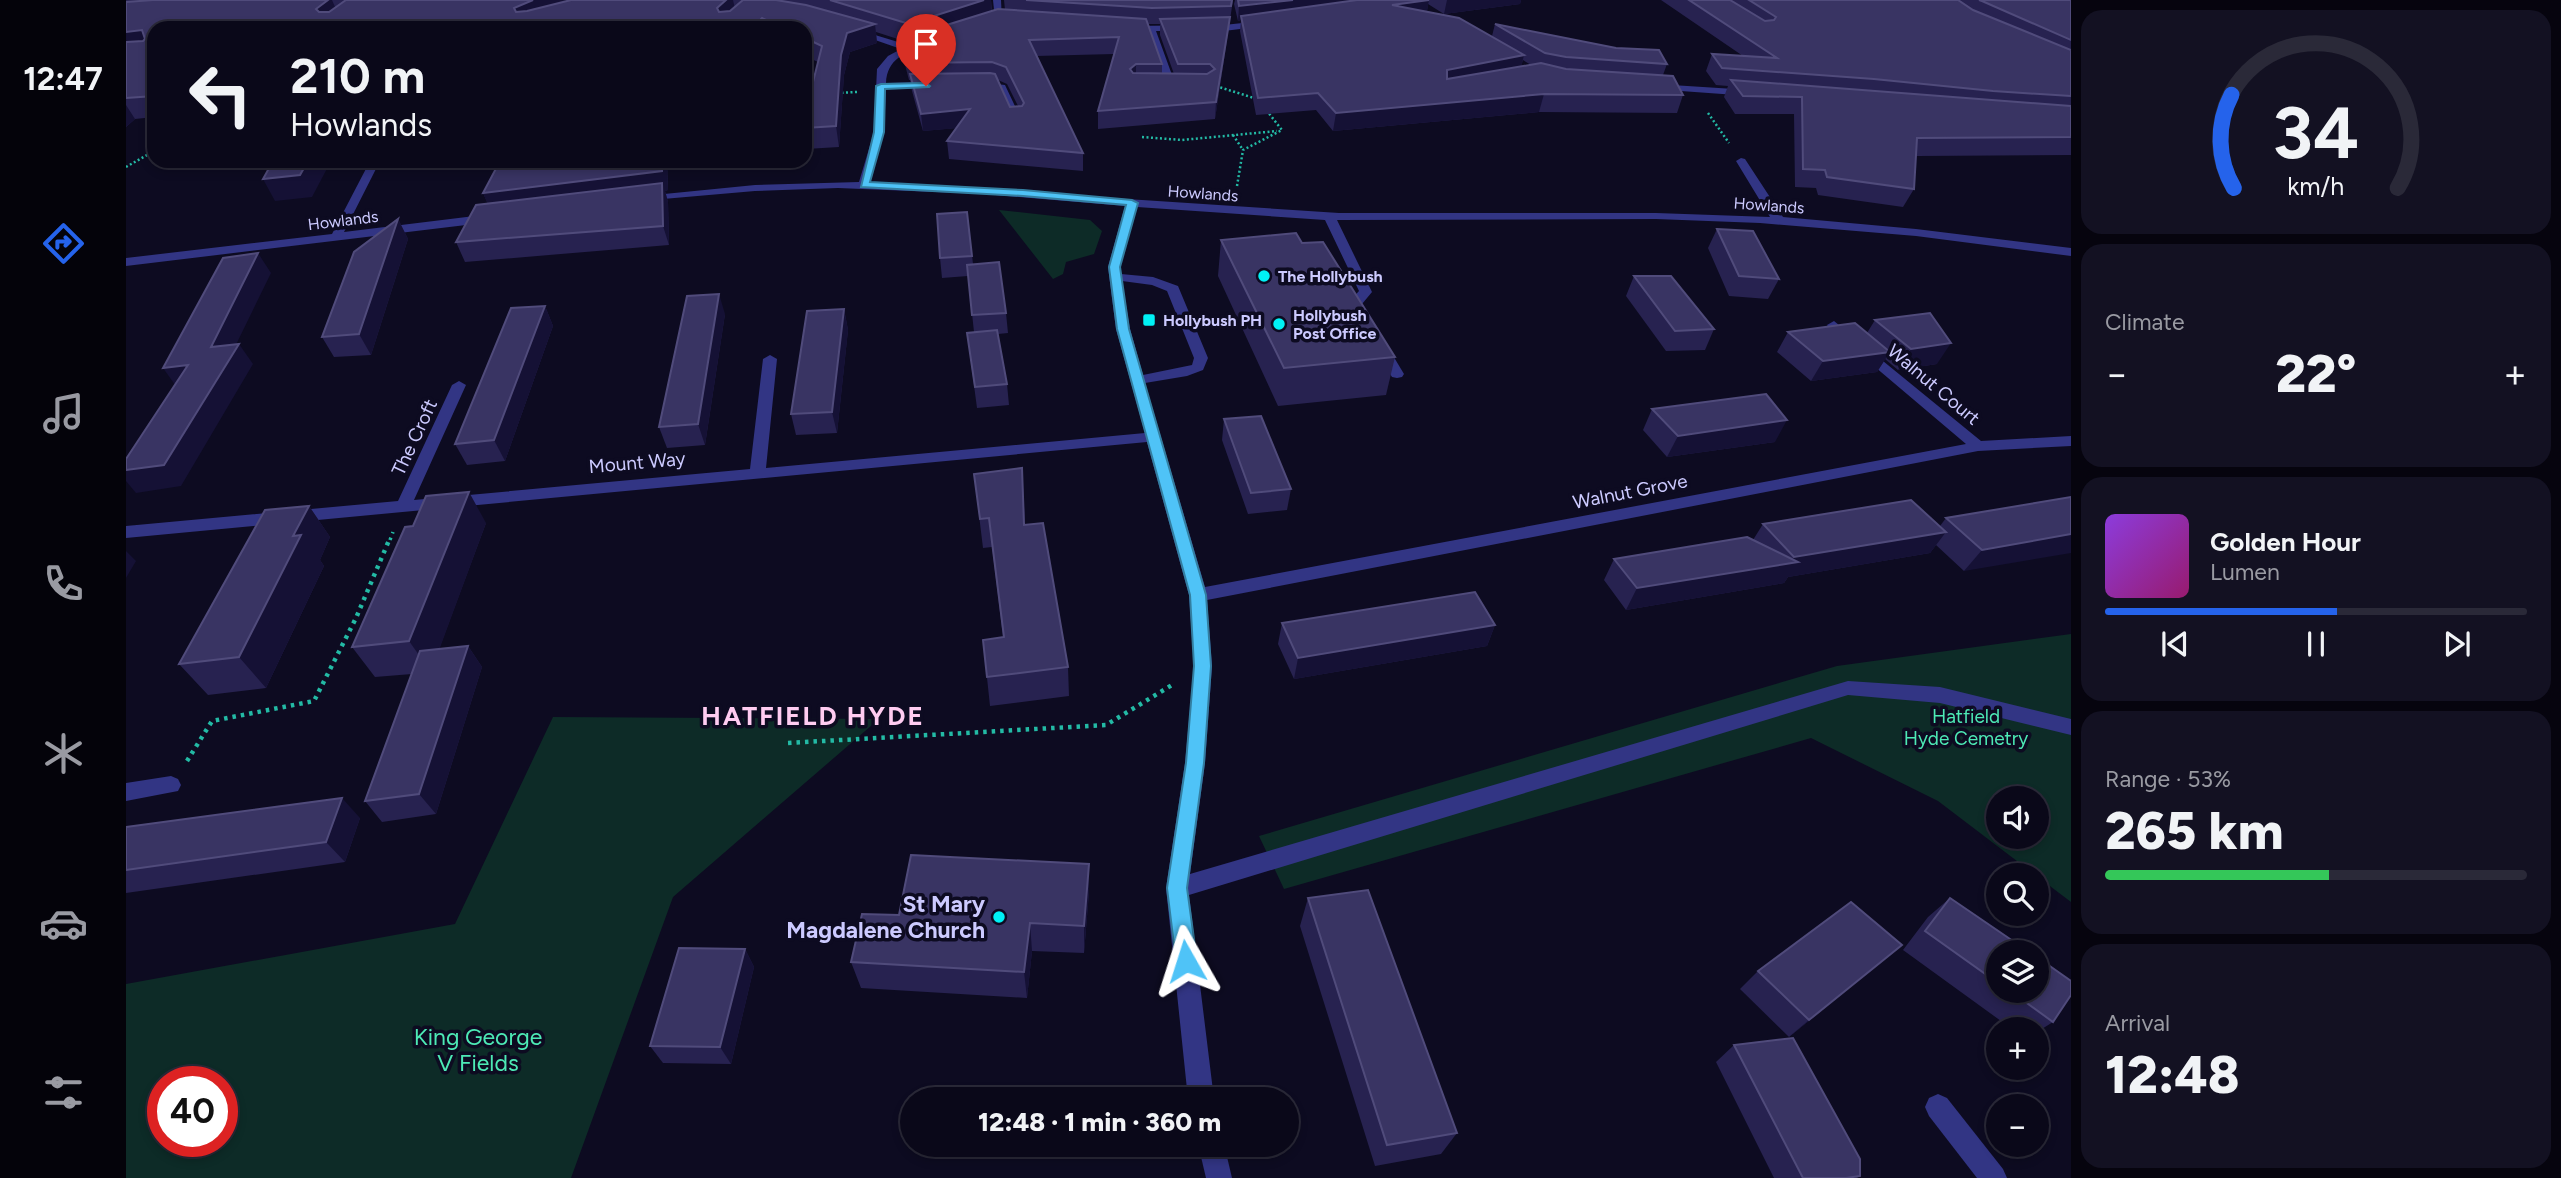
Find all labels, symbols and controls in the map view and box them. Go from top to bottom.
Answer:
pin [896,14,956,86]
icon: arrive [907,25,945,63]
text: 210 m [290,46,425,105]
icon: left [175,49,266,140]
text: 12:47 [23,60,103,98]
text: 34 [2273,89,2359,176]
text: Howlands [290,106,432,144]
text: km/h [2287,171,2345,201]
street label: Howlands [1167,182,1239,205]
street label: Howlands [1733,194,1805,217]
street label: Howlands [307,207,379,234]
icon: directions [39,219,88,268]
place label: The Hollybush [1278,267,1383,286]
marker: The Hollybush [1256,268,1272,284]
place label: Hollybush Post Office [1293,306,1377,343]
text: Climate [2105,308,2184,336]
place label: Hollybush PH [1163,311,1262,330]
marker: Hollybush PH [1141,312,1157,328]
marker: Hollybush Post Office [1271,316,1287,332]
street label: Walnut Court [1883,339,1984,430]
text: 22° [2275,343,2357,405]
text: − [2105,351,2129,397]
text: + [2503,351,2527,397]
icon: music [39,389,88,438]
street label: The Croft [387,395,442,479]
street label: Mount Way [588,447,686,478]
street label: Walnut Grove [1571,469,1689,514]
text: Golden Hour [2210,526,2361,558]
text: Lumen [2210,558,2280,586]
icon: phone [39,559,88,608]
icon: previous [2156,625,2194,663]
icon: pause [2297,625,2335,663]
icon: next [2438,625,2476,663]
district label: HATFIELD HYDE [701,700,925,732]
park label: Hatfield Hyde Cemetry [1904,705,2028,750]
icon: climate [39,729,88,778]
text: Range · 53% [2105,765,2231,793]
map controls [1986,786,2049,1157]
button: sound [1986,786,2049,849]
text: 265 km [2105,800,2284,862]
button: search [1986,863,2049,926]
place label: St Mary Magdalene Church [786,890,986,944]
icon: car [39,899,88,948]
marker: St Mary Magdalene Church [991,909,1007,925]
position arrow [1149,924,1223,998]
button: layers [1986,940,2049,1003]
text: Arrival [2105,1009,2170,1037]
button: + [1986,1017,2049,1080]
park label: King George V Fields [414,1023,542,1077]
text: 12:48 [2105,1044,2240,1106]
speed limit sign: 40 [147,1066,238,1157]
icon: filters [39,1068,88,1117]
button: − [1986,1094,2049,1157]
text: 12:48 · 1 min · 360 m [978,1106,1221,1138]

